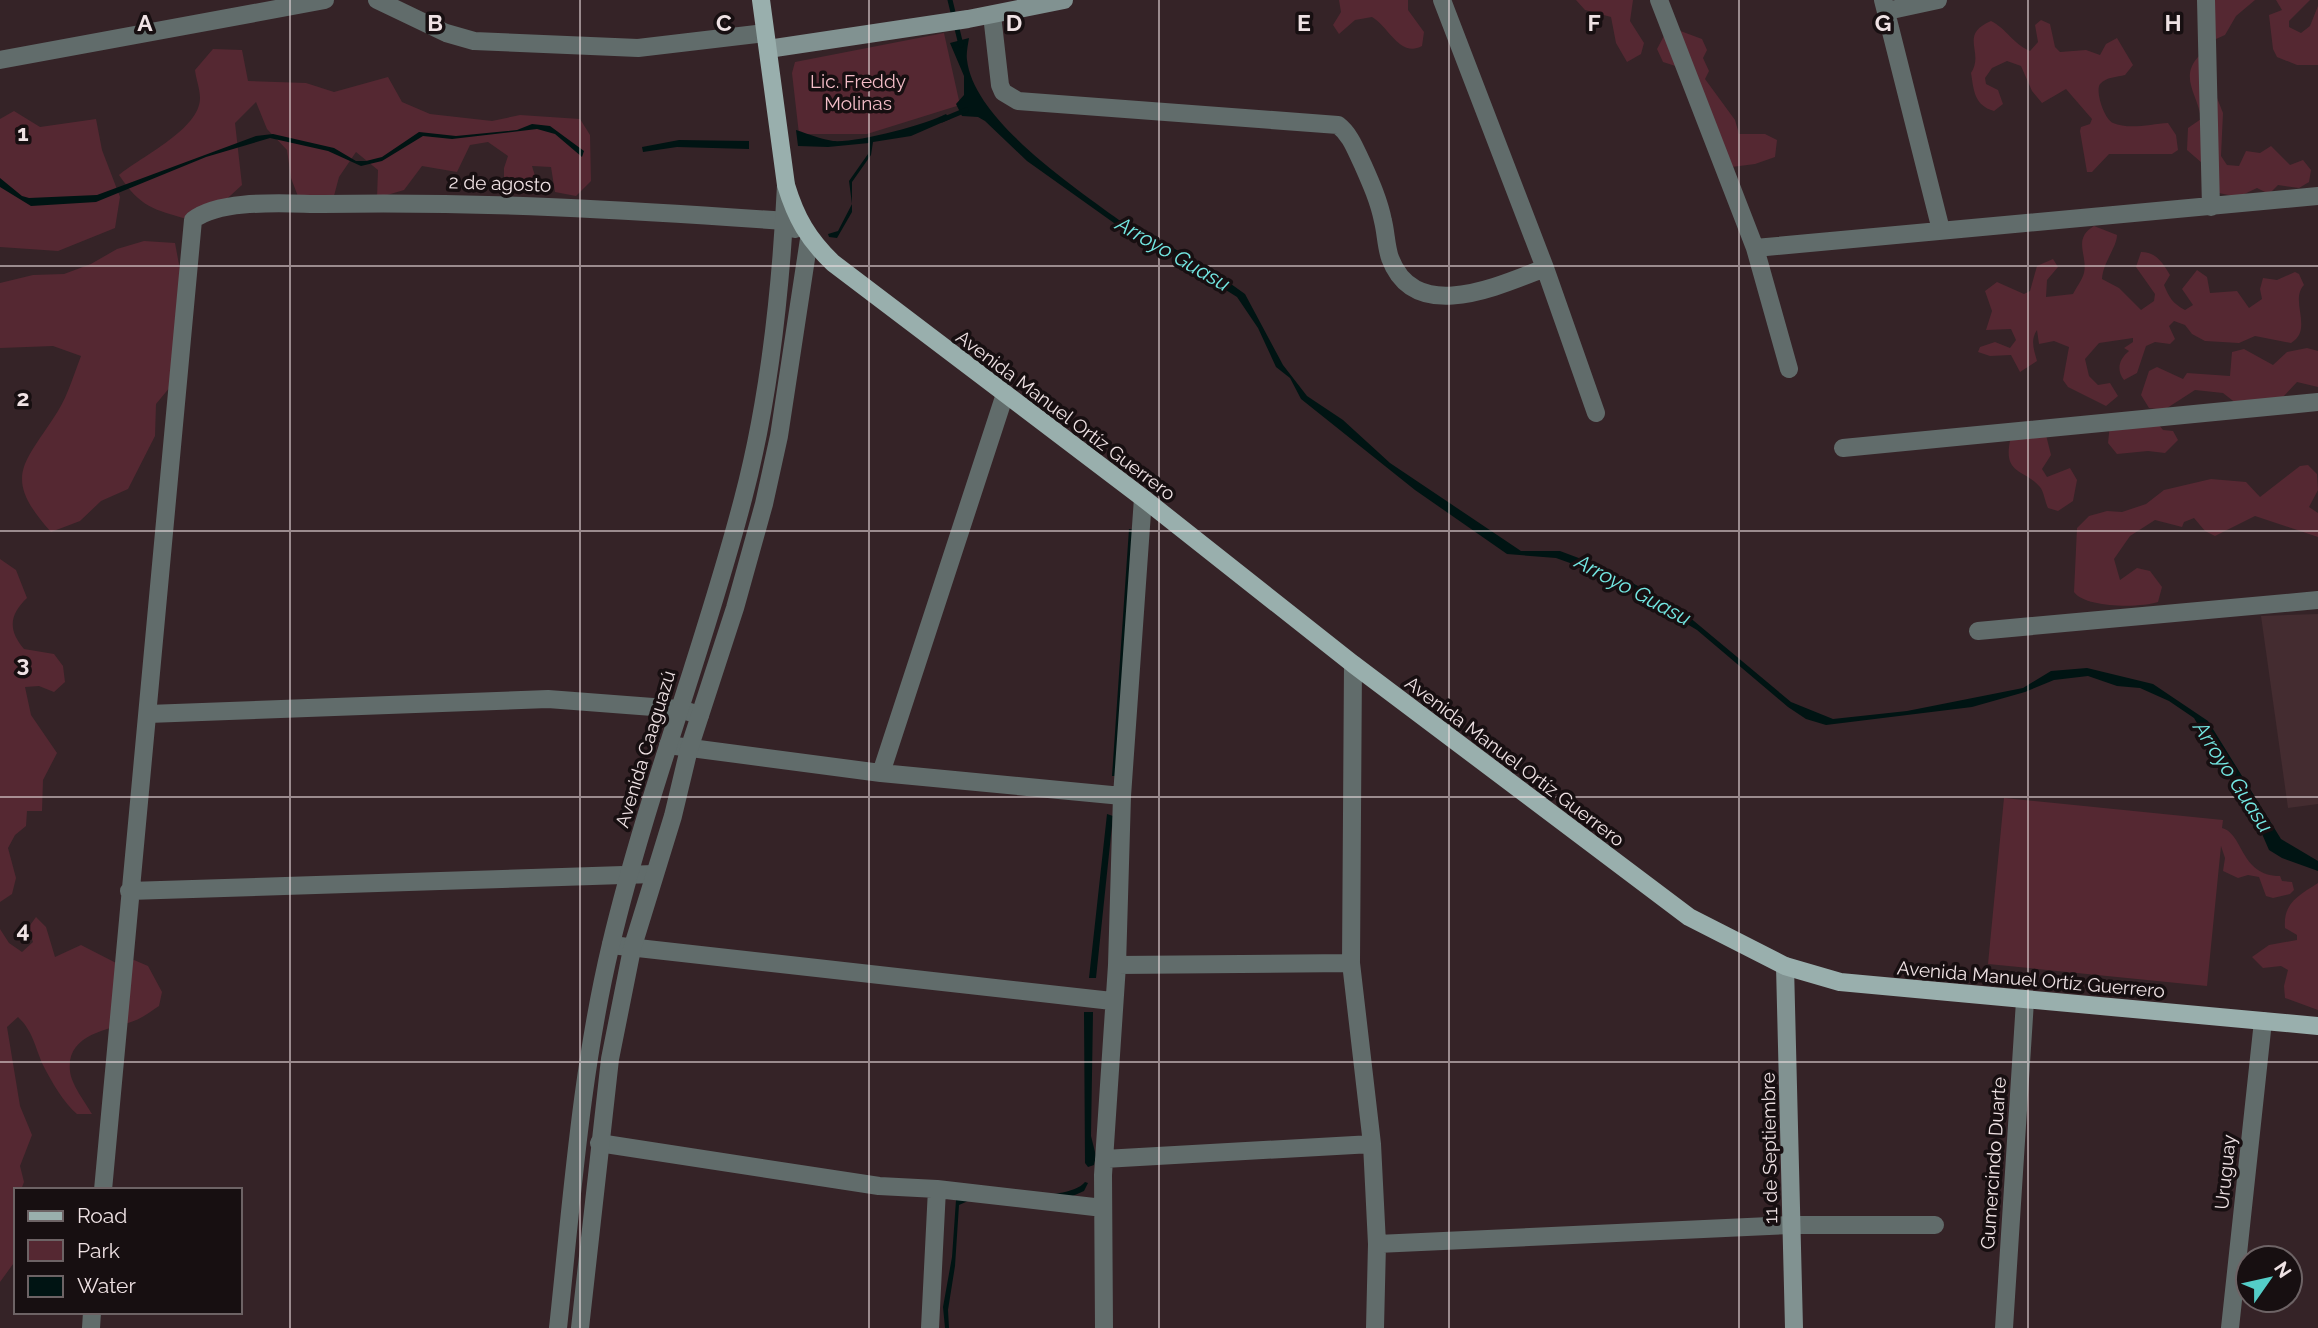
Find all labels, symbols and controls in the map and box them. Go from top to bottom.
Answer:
text: A [137,9,153,36]
text: B [427,9,443,36]
text: C [716,9,732,36]
text: D [1006,9,1022,36]
text: E [1297,9,1311,36]
text: F [1587,9,1601,36]
text: G [1875,9,1891,36]
text: H [2164,9,2182,36]
park label: Lic. Freddy Molinas [810,70,906,114]
text: 1 [17,119,29,146]
street label: 2 de agosto [448,170,552,196]
water label: Arroyo Guasu [1111,210,1235,296]
street label: Avenida Manuel Ortíz Guerrero [952,325,1180,505]
text: 2 [17,384,29,411]
water label: Arroyo Guasu [1570,548,1695,631]
text: 3 [17,650,29,677]
street label: Avenida Caaguazú [611,668,679,830]
street label: Avenida Manuel Ortíz Guerrero [1401,671,1629,851]
water label: Arroyo Guasu [2188,716,2279,837]
text: 4 [16,916,30,943]
street label: Avenida Manuel Ortíz Guerrero [1896,956,2166,1002]
street label: 11 de Septiembre [1757,1072,1781,1224]
street label: Gumercindo Duarte [1976,1076,2010,1250]
street label: Uruguay [2210,1133,2240,1211]
legend [14,1188,242,1314]
text: Road [77,1203,127,1228]
text: Park [77,1238,120,1263]
north arrow [2234,1244,2304,1314]
text: N [2270,1257,2296,1282]
text: Water [77,1273,136,1298]

